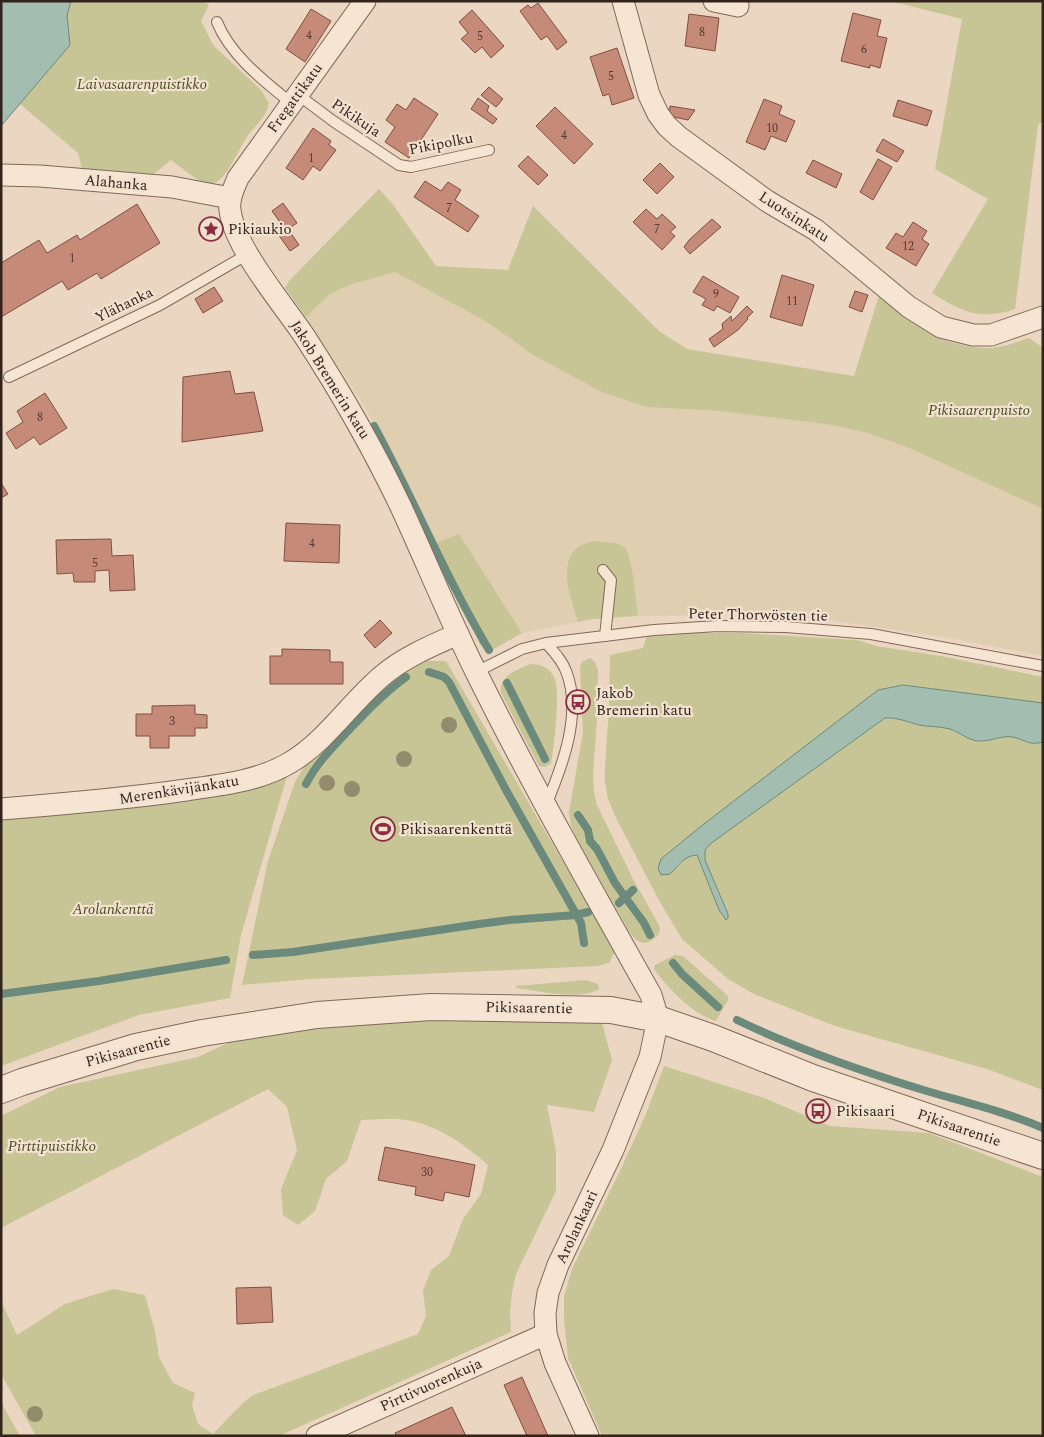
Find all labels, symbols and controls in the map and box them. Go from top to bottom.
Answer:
house number: 8 [699,23,705,42]
house number: 4 [306,26,312,45]
house number: 5 [477,27,483,46]
house number: 6 [861,40,867,59]
street label: Fregattikatu [262,58,328,138]
house number: 5 [608,67,614,86]
park label: Laivasaarenpuistikko [77,73,207,96]
street label: Pikikuja [326,93,386,143]
house number: 10 [766,119,778,138]
house number: 4 [561,126,567,145]
street label: Pikipolku [407,127,475,161]
house number: 1 [308,149,314,168]
street label: Alahanka [84,169,149,197]
street label: Luotsinkatu [754,185,834,249]
house number: 7 [446,199,452,218]
place icon: Pikiaukio [198,216,224,242]
place label: Pikiaukio [228,218,292,241]
house number: 7 [654,220,660,239]
house number: 12 [902,237,914,256]
house number: 1 [69,249,75,268]
street label: Ylähanka [91,281,158,329]
house number: 9 [713,285,719,304]
house number: 11 [786,292,798,311]
street label: Jakob Bremerin katu [284,316,376,444]
park label: Pikisaarenpuisto [928,399,1030,422]
house number: 8 [37,408,43,427]
house number: 4 [309,534,315,553]
house number: 5 [92,554,98,573]
street label: Peter Thorwösten tie [688,602,828,628]
place label: Jakob Bremerin katu [596,682,692,722]
bus stop icon: Jakob Bremerin katu [565,689,591,715]
house number: 3 [169,712,175,731]
street label: Merenkävijänkatu [117,769,241,811]
sports icon: Pikisaarenkenttä [370,816,396,842]
place label: Pikisaarenkenttä [400,818,513,841]
park label: Arolankenttä [72,898,154,921]
street label: Pikisaarentie [485,996,573,1020]
street label: Pikisaarentie [83,1029,173,1073]
bus stop icon: Pikisaari [805,1098,831,1124]
place label: Pikisaari [836,1100,895,1123]
street label: Pikisaarentie [914,1103,1004,1153]
park label: Pirttipuistikko [8,1135,96,1158]
house number: 30 [421,1163,433,1182]
street label: Arolankaari [550,1186,604,1268]
street label: Pirttivuorenkuja [376,1352,486,1418]

